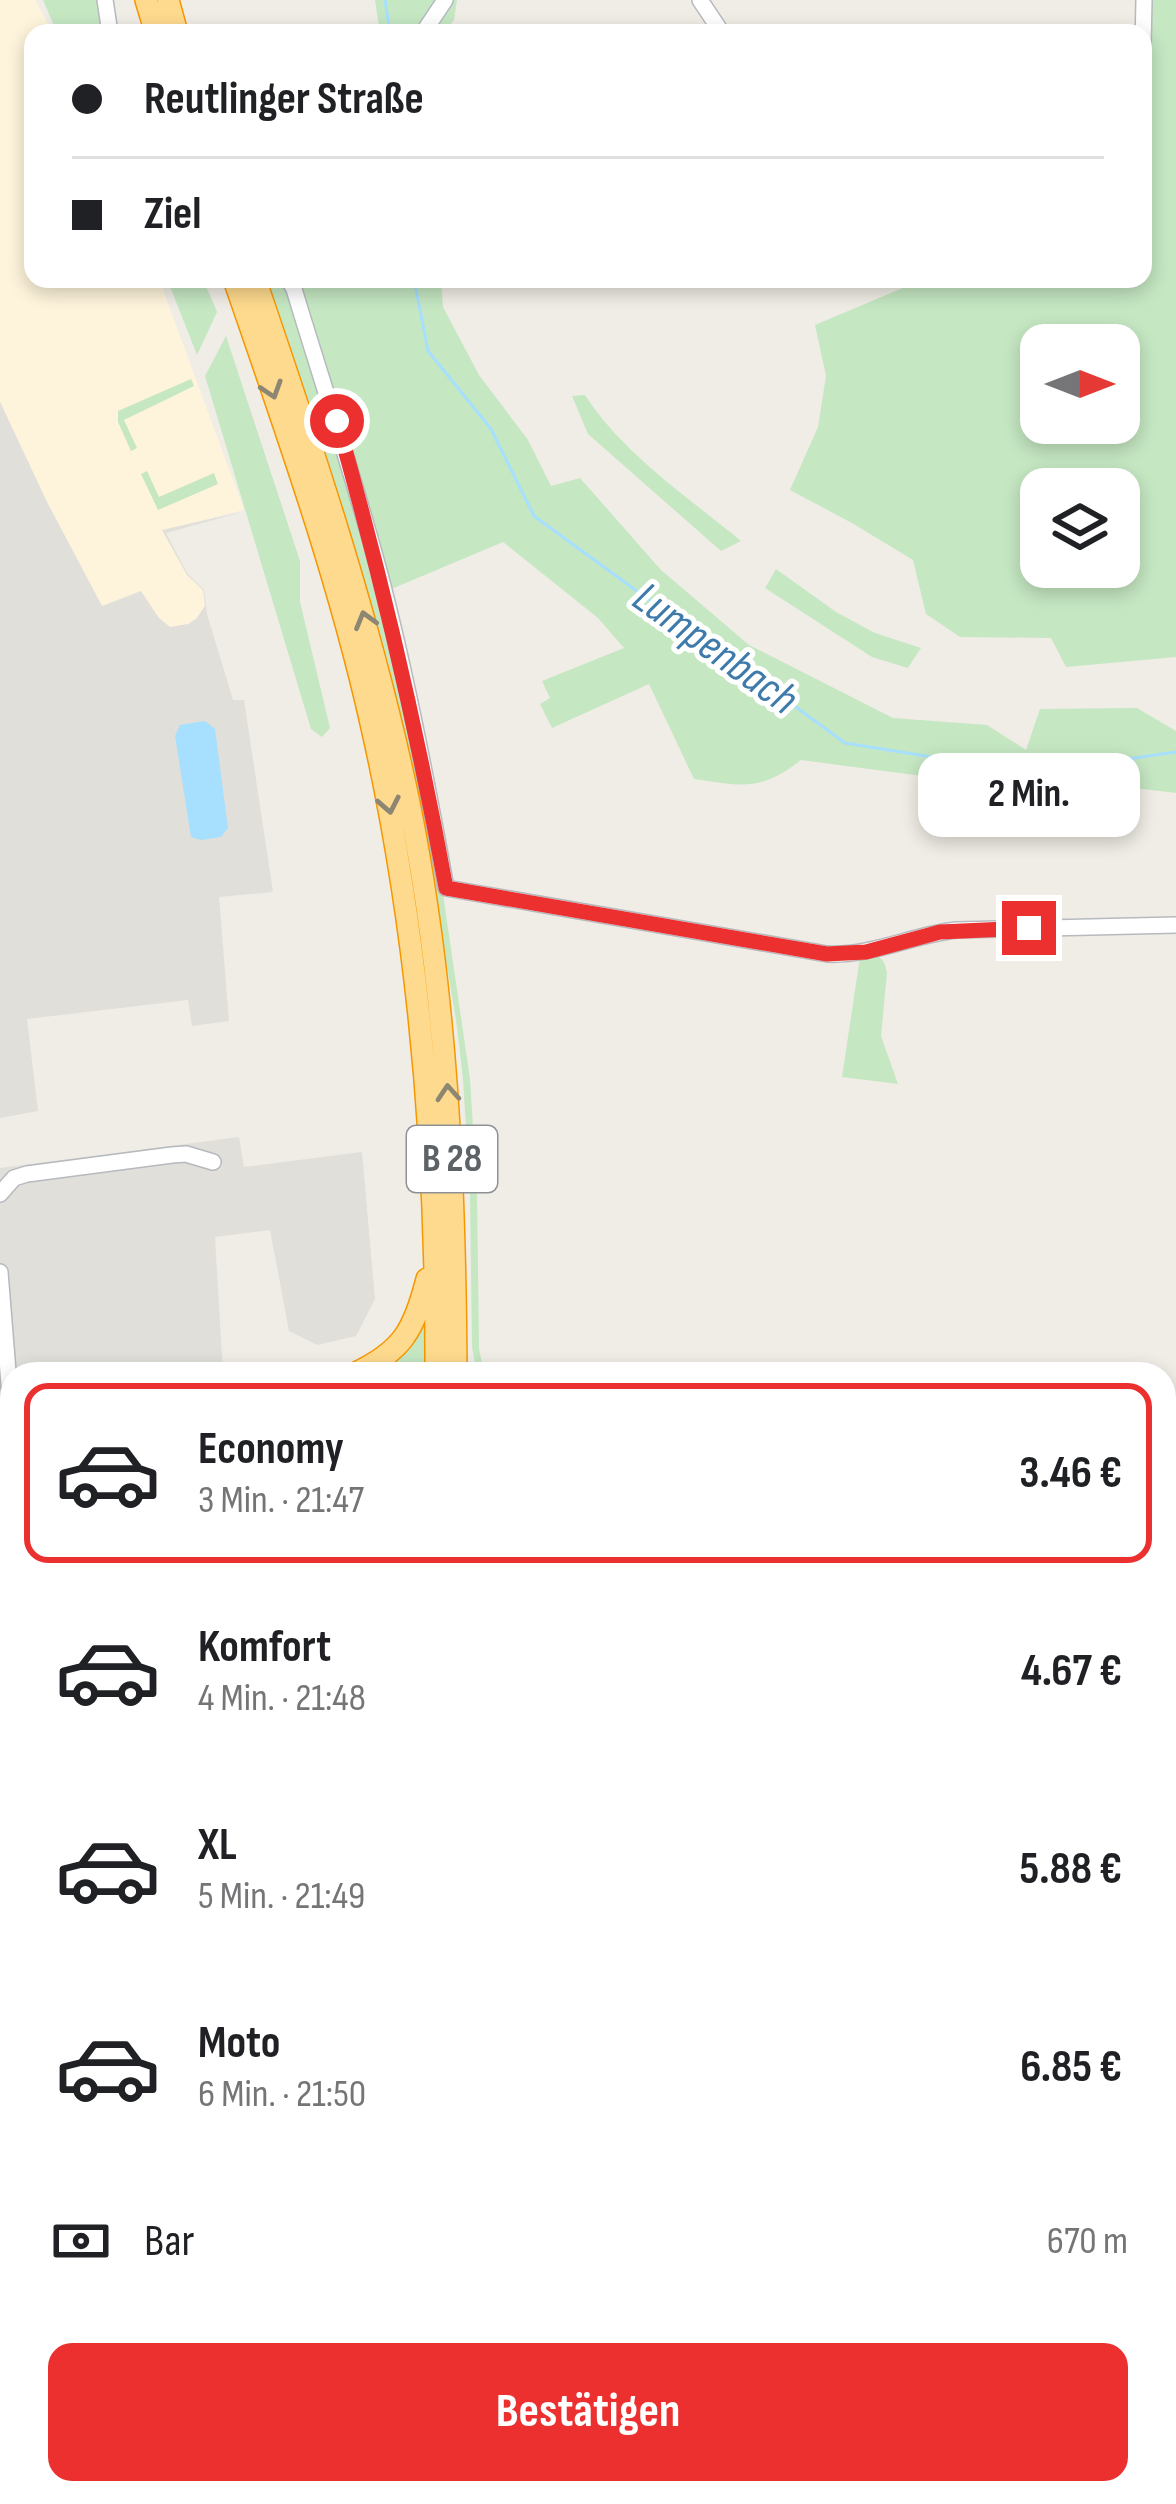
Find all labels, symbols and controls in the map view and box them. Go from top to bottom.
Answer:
text: Reutlinger Straße [144,72,424,127]
text: Ziel [144,187,201,242]
north arrow [1020,324,1140,444]
map controls [1020,324,1140,588]
one-way arrow [258,378,282,399]
route start [310,394,364,448]
button: layers [1020,468,1140,588]
water label: Lumpenbach [622,571,808,727]
one-way arrow [354,610,379,631]
callout: 2 Min. [918,754,1140,838]
text: 2 Min. [988,771,1070,818]
one-way arrow [375,795,401,815]
route end [1002,901,1056,955]
one-way arrow [435,1083,461,1102]
road number: B 28 [407,1126,497,1192]
icon: car [54,1419,162,1527]
text: Economy [198,1422,344,1477]
text: 3.46 € [1019,1446,1122,1501]
text: 3 Min. · 21:47 [198,1477,364,1524]
icon: car [54,1617,162,1725]
text: Komfort [198,1620,331,1675]
text: 4.67 € [1021,1644,1122,1699]
text: 4 Min. · 21:48 [198,1675,366,1722]
icon: car [54,1815,162,1923]
text: XL [198,1818,237,1873]
text: 5.88 € [1020,1842,1122,1897]
text: 5 Min. · 21:49 [198,1873,365,1920]
icon: car [54,2013,162,2121]
text: Moto [198,2016,280,2071]
text: 6.85 € [1020,2040,1122,2095]
text: 6 Min. · 21:50 [198,2071,366,2118]
icon: cash [48,2208,114,2274]
text: Bar [144,2214,194,2269]
text: 670 m [1047,2218,1128,2265]
button: Bestätigen [48,2343,1128,2481]

